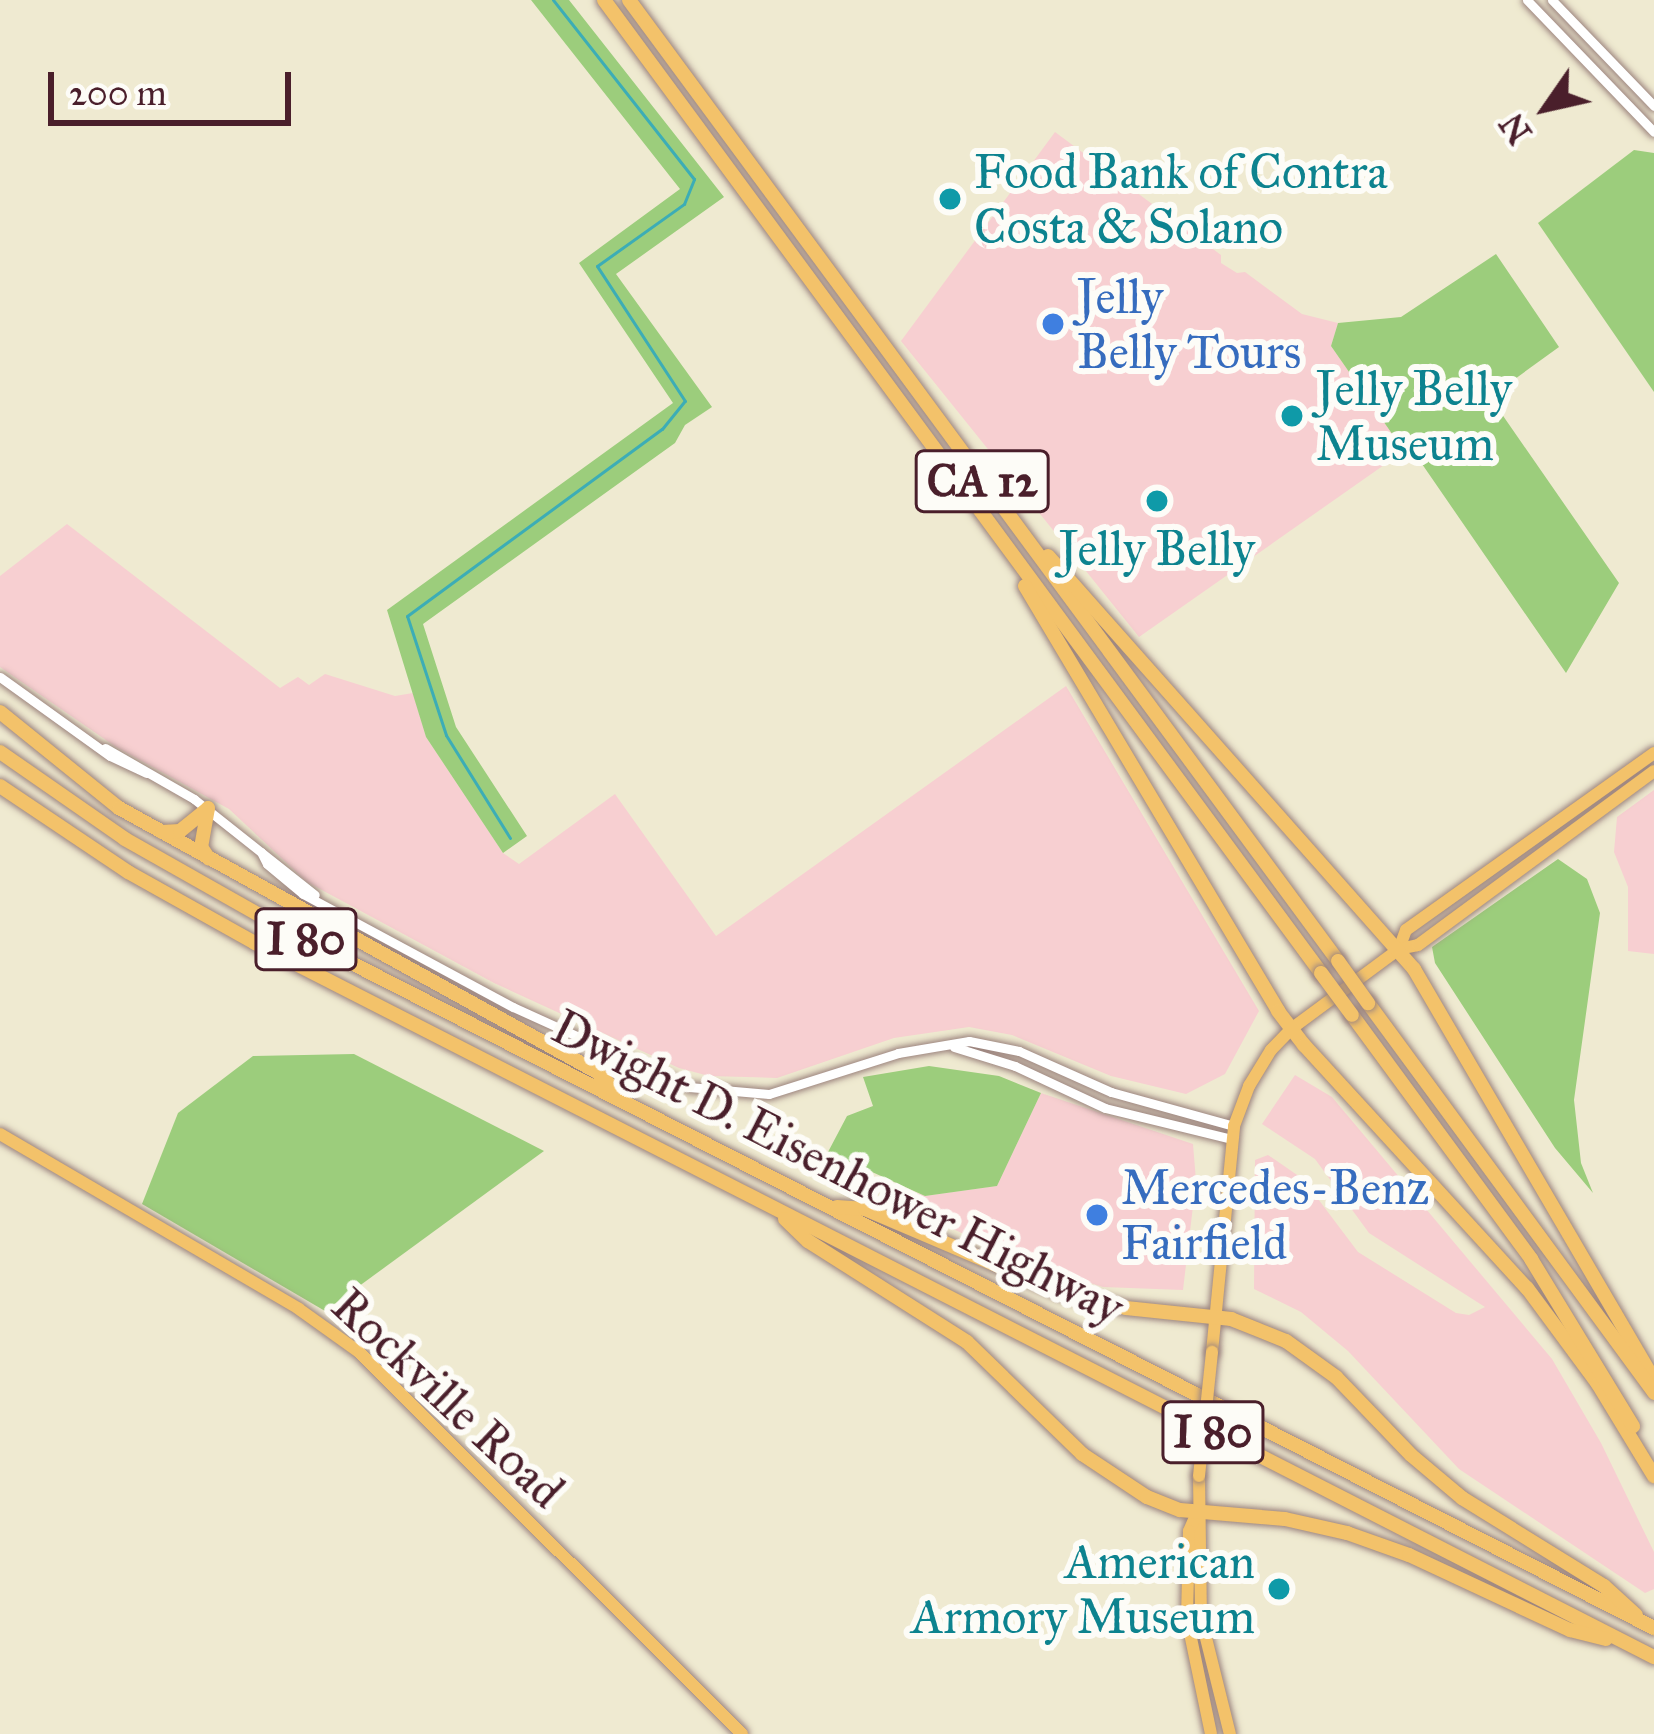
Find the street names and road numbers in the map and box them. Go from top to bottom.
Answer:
road number: CA 12 [913,442,1051,520]
road number: I 80 [252,900,360,978]
street label: Dwight D. Eisenhower Highway [543,998,1133,1336]
street label: Rockville Road [320,1276,576,1520]
road number: I 80 [1159,1393,1267,1471]

